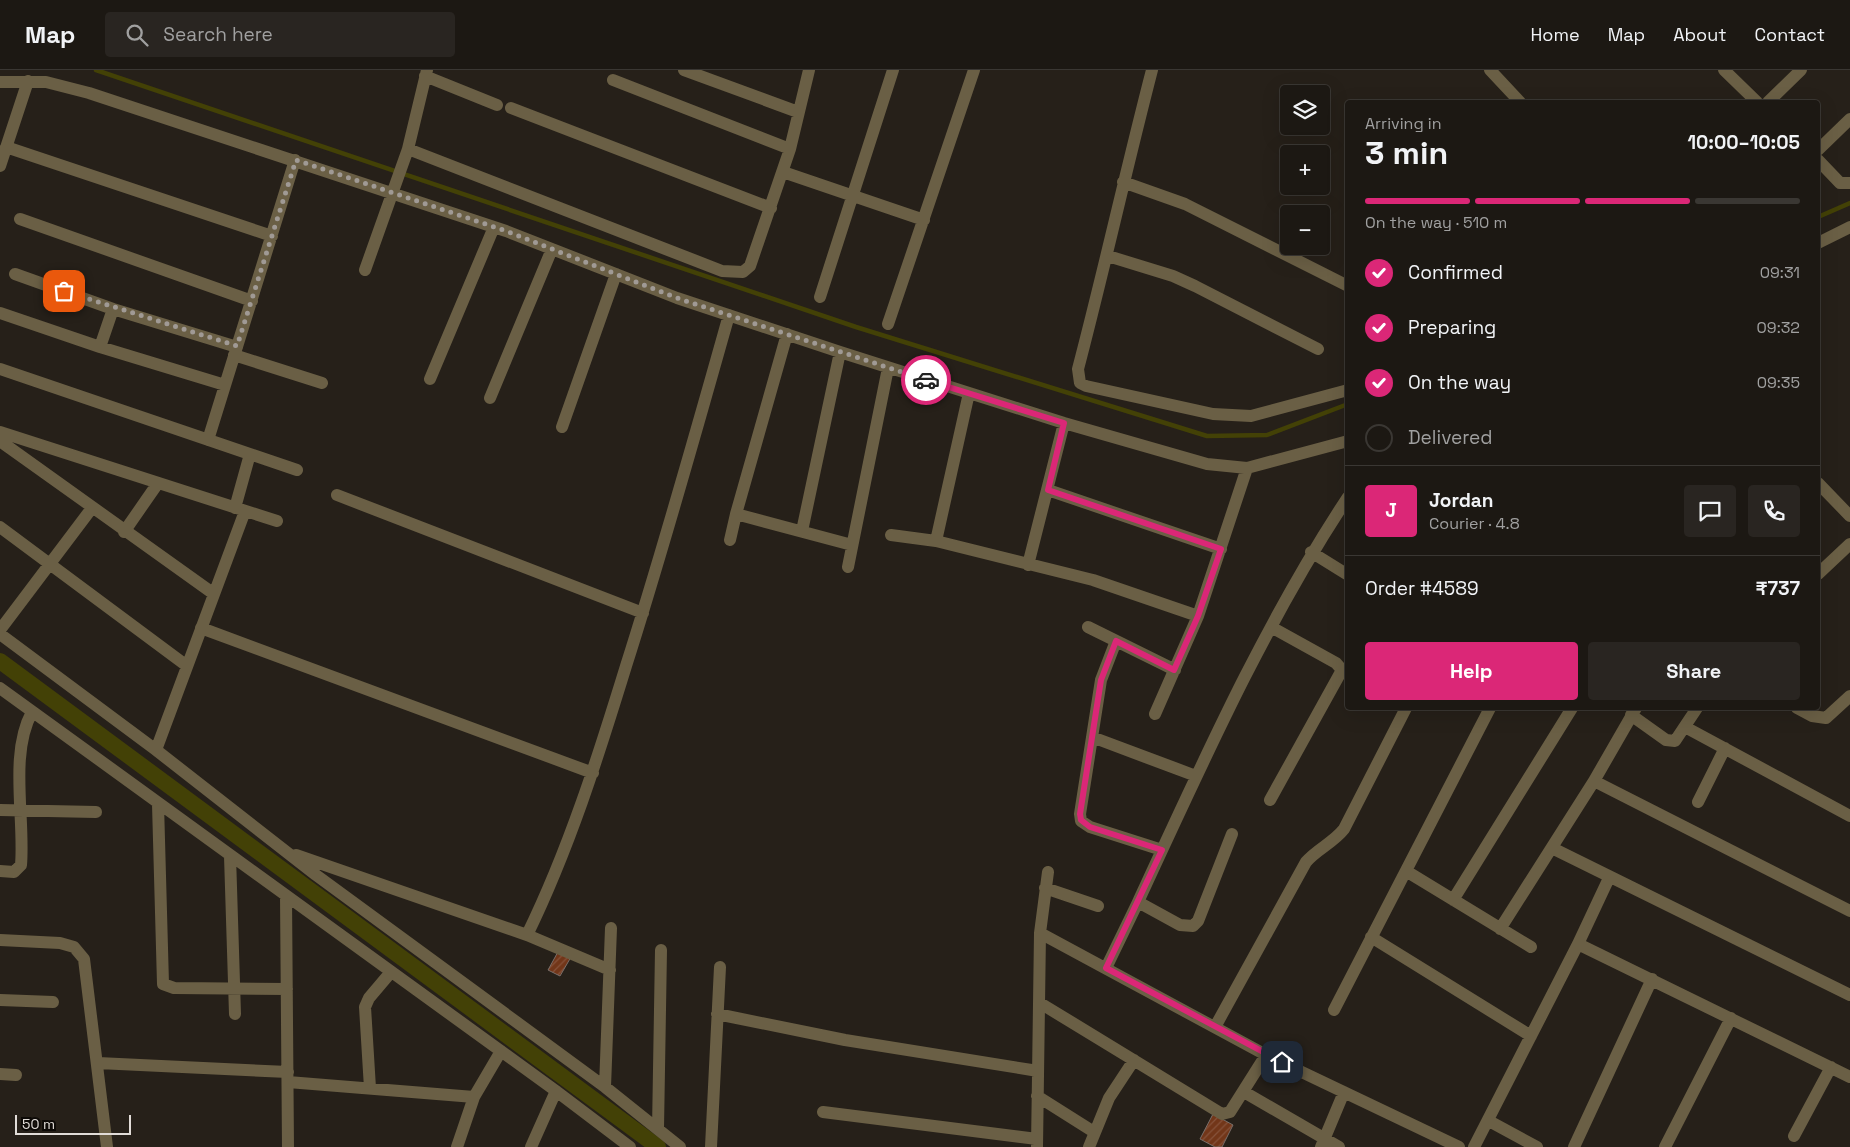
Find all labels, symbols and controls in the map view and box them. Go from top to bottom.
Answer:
search box [105,12,455,57]
text: Map [25,19,75,50]
icon: search [123,21,151,49]
text: Search here [163,22,273,47]
text: Home [1531,23,1580,46]
text: Map [1608,23,1645,46]
text: About [1673,23,1727,46]
text: Contact [1755,23,1825,46]
map controls [1280,85,1330,255]
button: layers [1280,85,1330,135]
text: Arriving in [1365,113,1442,134]
text: 10:00–10:05 [1687,130,1800,155]
text: 3 min [1365,133,1448,173]
button: + [1280,145,1330,195]
button: − [1280,205,1330,255]
text: On the way · 510 m [1365,212,1507,233]
icon: check [1365,259,1393,287]
text: Confirmed [1408,260,1503,285]
text: 09:31 [1760,262,1800,283]
pin [43,270,85,312]
icon: bag [50,277,78,305]
icon: check [1365,314,1393,342]
text: Preparing [1408,315,1496,340]
text: 09:32 [1757,317,1800,338]
courier [901,355,951,405]
icon: car [912,366,940,394]
icon: check [1365,369,1393,397]
text: On the way [1408,370,1511,395]
text: 09:35 [1757,372,1800,393]
text: Delivered [1408,425,1493,450]
button: chat [1684,485,1736,537]
button: phone [1748,485,1800,537]
text: Jordan [1429,488,1494,513]
text: J [1385,498,1397,523]
text: Courier · 4.8 [1429,513,1520,534]
text: Order #4589 [1365,576,1479,601]
text: ₹737 [1756,576,1800,601]
button: Help [1365,642,1578,700]
button: Share [1588,642,1800,700]
pin [1261,1041,1303,1083]
icon: home [1268,1048,1296,1076]
scale bar [15,1112,131,1135]
text: 50 m [22,1115,55,1133]

